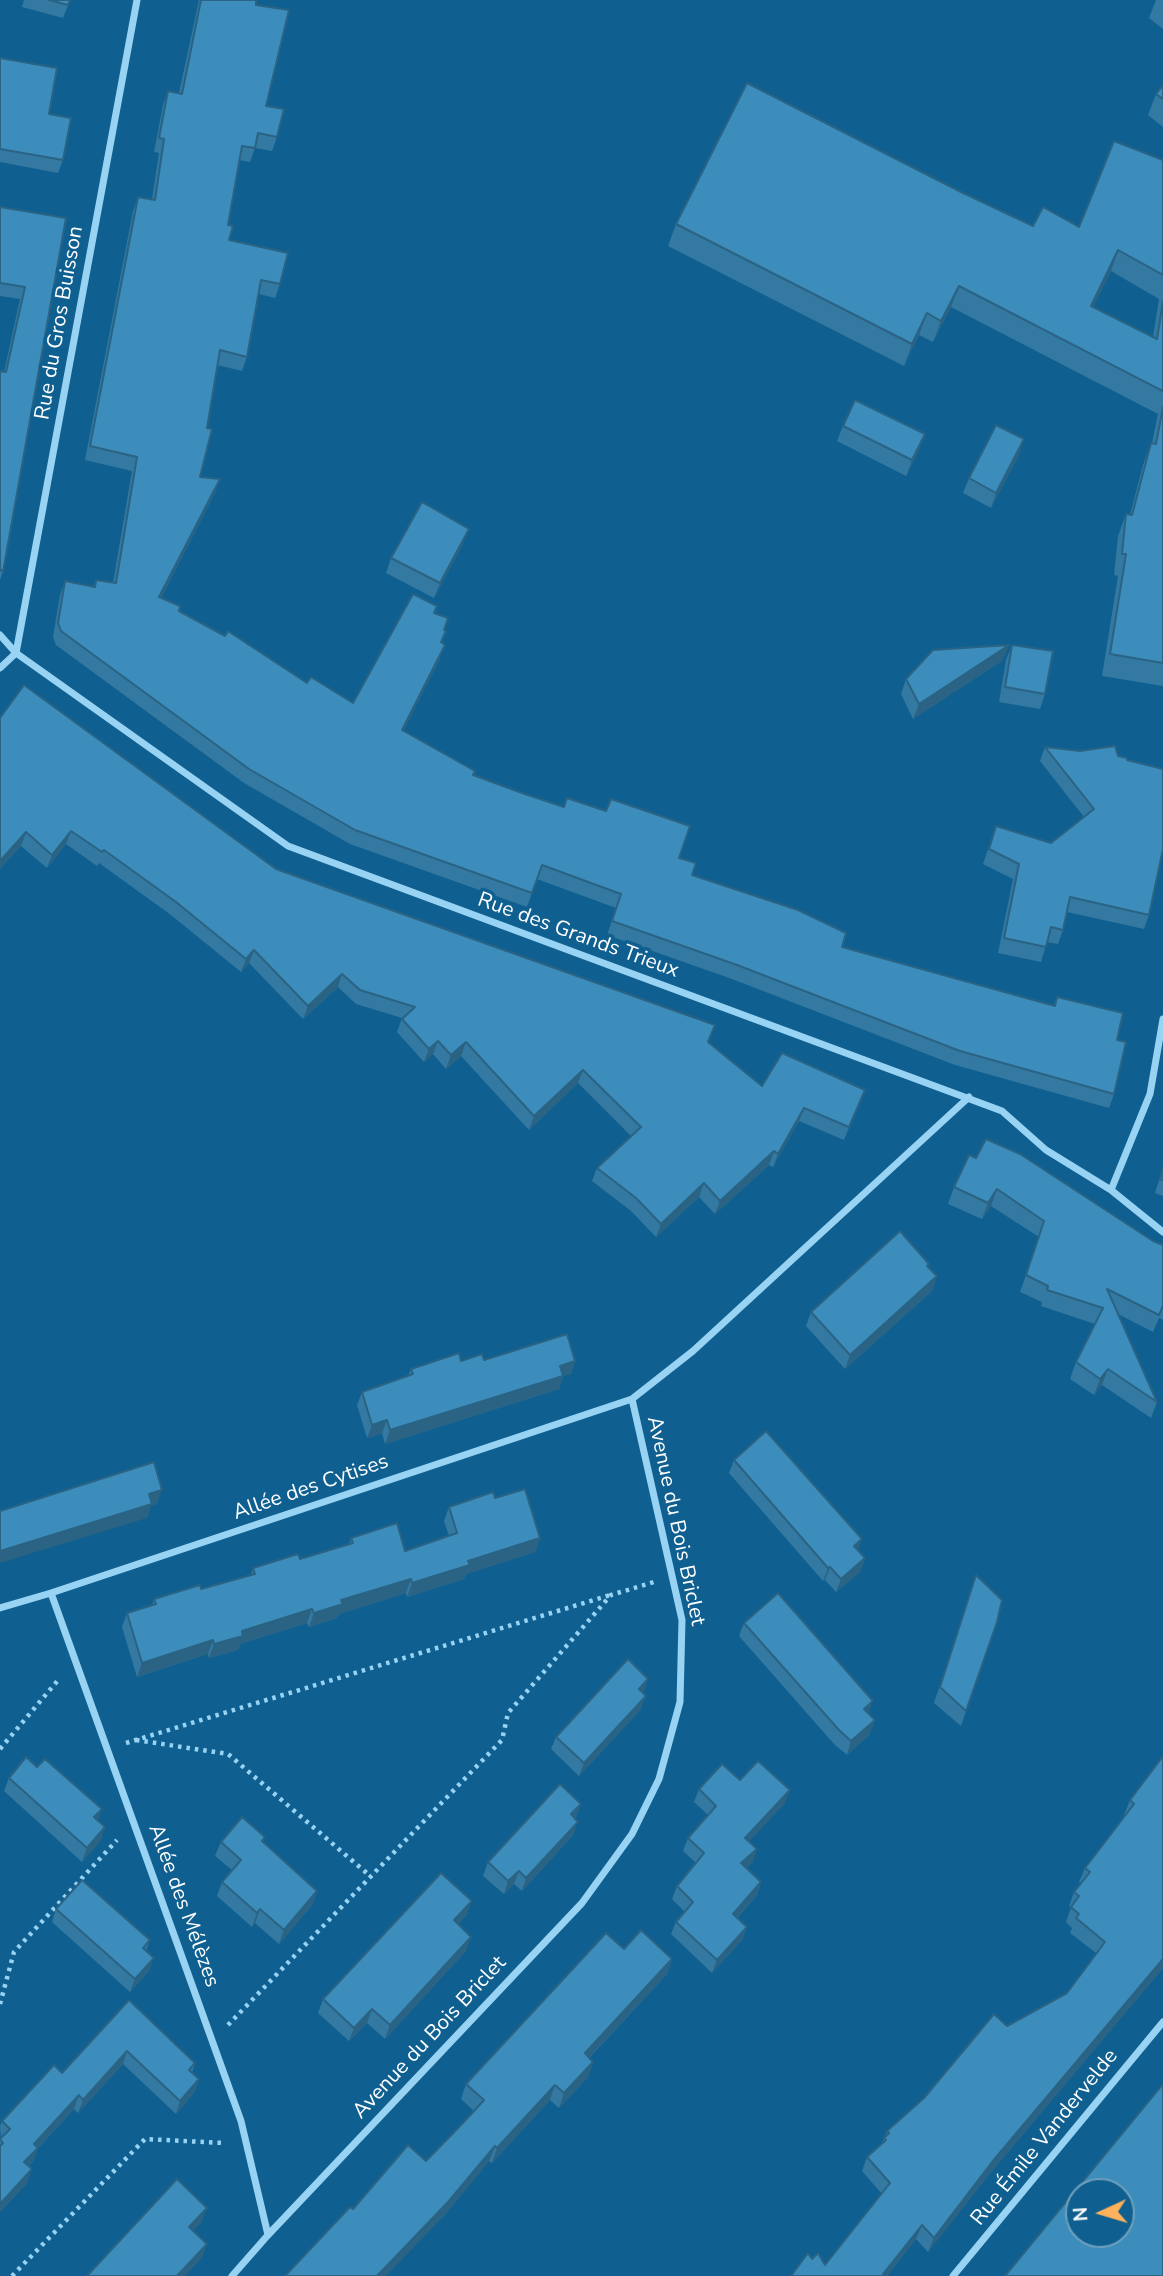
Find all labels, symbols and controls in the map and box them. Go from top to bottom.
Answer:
street label: Rue du Gros Buisson [31,224,89,422]
street label: Rue des Grands Trieux [474,888,682,984]
street label: Avenue du Bois Briclet [640,1414,710,1628]
street label: Allée des Cytises [230,1450,392,1526]
street label: Allée des Mélèzes [142,1821,224,1991]
street label: Avenue du Bois Briclet [348,1951,512,2125]
street label: Rue Émile Vandervelde [966,2045,1124,2231]
north arrow [1065,2178,1135,2248]
text: N [1068,2206,1095,2222]

